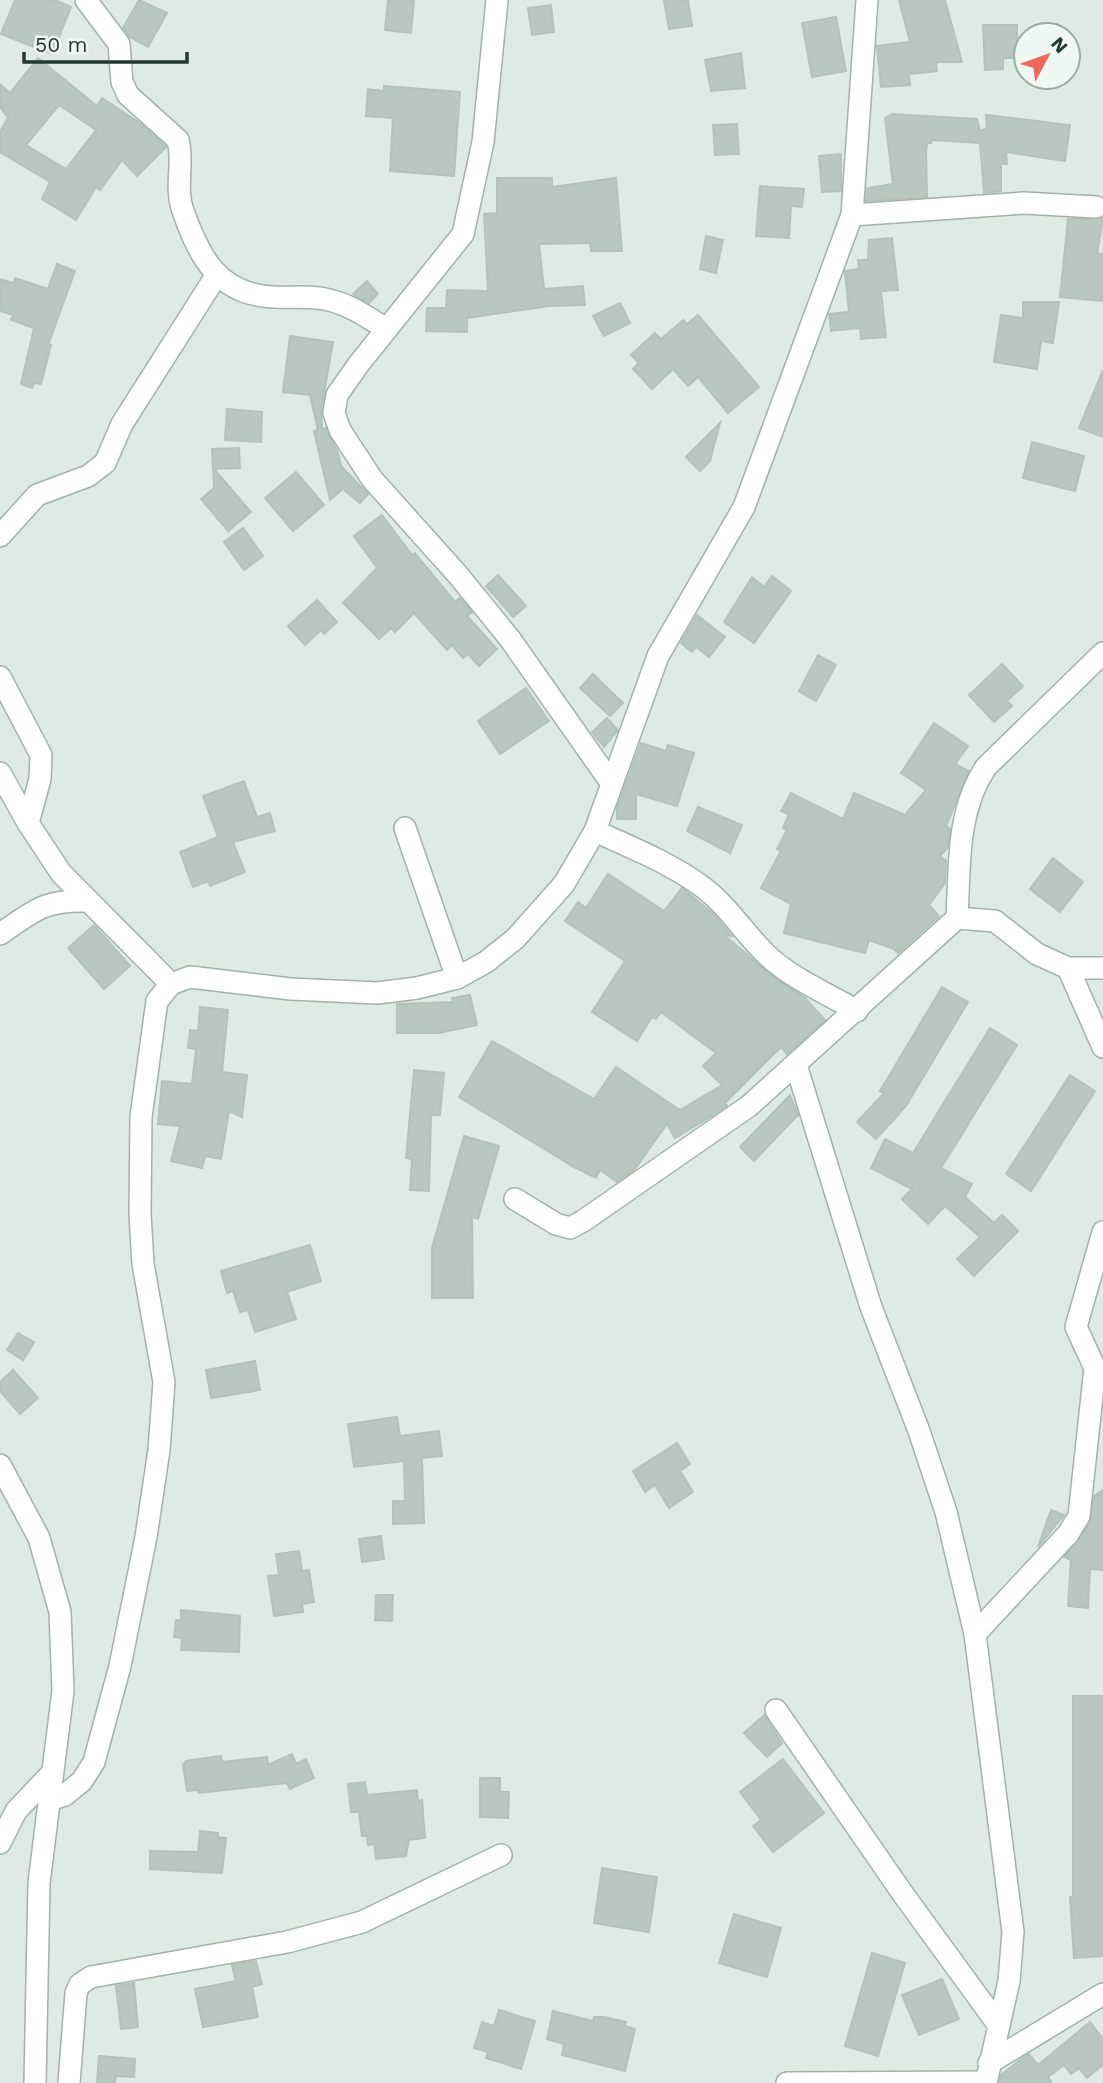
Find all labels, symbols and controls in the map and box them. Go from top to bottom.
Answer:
scale bar [24,21,187,65]
north arrow [1012,21,1082,91]
text: 50 m [35,32,87,57]
text: N [1046,32,1073,58]

